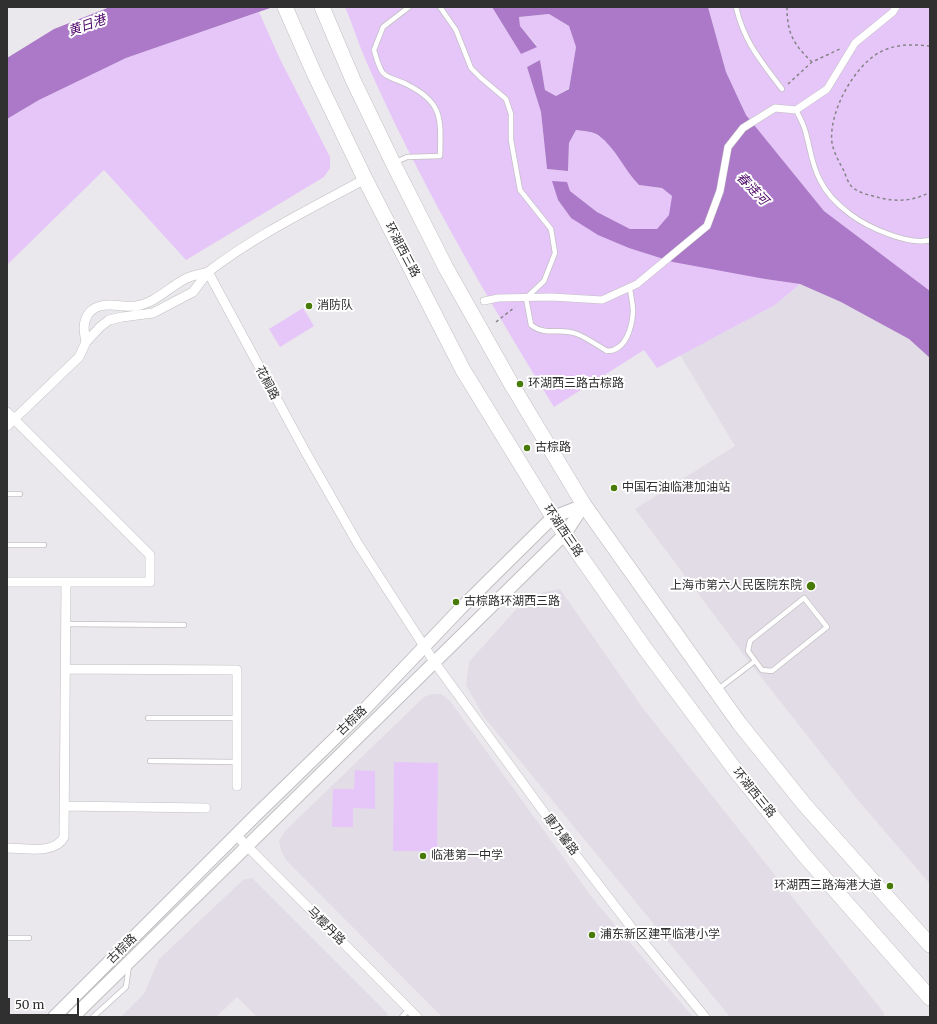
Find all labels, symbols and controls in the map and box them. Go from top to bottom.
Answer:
water label: 黄日港 [66,12,108,40]
water label: 春涟河 [733,170,771,208]
street label: 环湖西三路 [382,220,422,280]
place label: 消防队 [317,299,353,313]
marker: 消防队 [304,301,314,311]
street label: 花榈路 [252,364,282,402]
place label: 环湖西三路古棕路 [528,377,624,391]
marker: 环湖西三路古棕路 [515,379,525,389]
place label: 古棕路 [535,441,571,455]
marker: 古棕路 [522,443,532,453]
place label: 中国石油临港加油站 [622,481,730,495]
marker: 中国石油临港加油站 [609,483,619,493]
street label: 环湖西三路 [540,502,586,560]
place label: 上海市第六人民医院东院 [670,579,802,593]
marker: 上海市第六人民医院东院 [805,580,817,592]
place label: 古棕路环湖西三路 [464,595,560,609]
marker: 古棕路环湖西三路 [451,597,461,607]
street label: 古棕路 [334,703,370,739]
street label: 环湖西三路 [730,765,778,821]
street label: 康乃馨路 [541,811,581,859]
place label: 临港第一中学 [431,849,503,863]
marker: 临港第一中学 [418,851,428,861]
place label: 环湖西三路海港大道 [774,879,882,893]
marker: 环湖西三路海港大道 [885,881,895,891]
street label: 马樱丹路 [304,904,348,948]
place label: 浦东新区建平临港小学 [600,928,720,942]
marker: 浦东新区建平临港小学 [587,930,597,940]
street label: 古棕路 [104,931,140,967]
scale bar [10,990,81,1016]
text: 50 m [15,997,44,1012]

